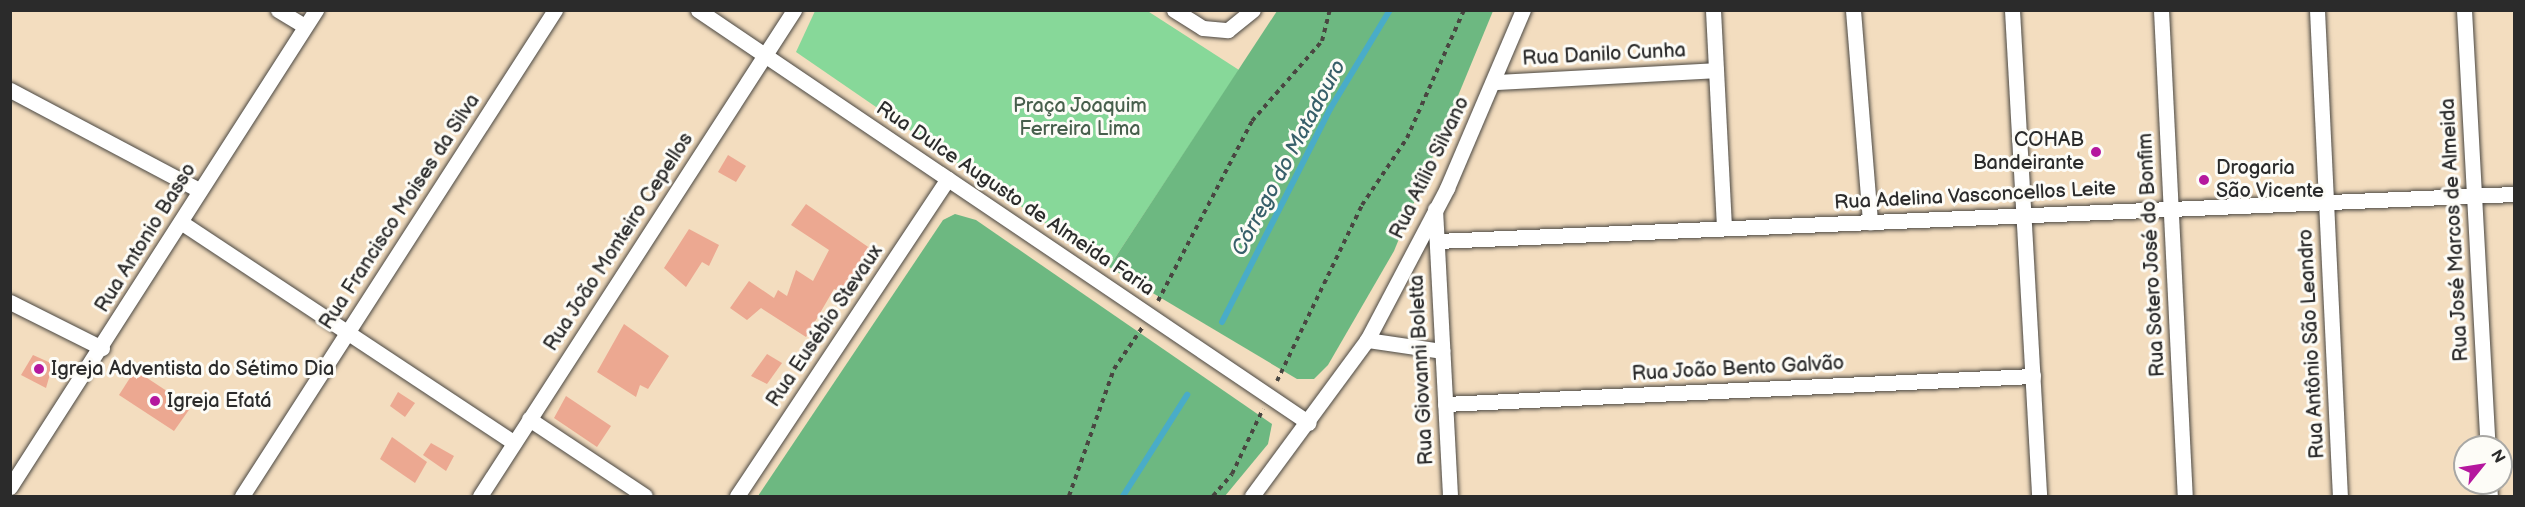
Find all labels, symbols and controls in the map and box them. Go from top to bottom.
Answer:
street label: Rua Danilo Cunha [1522,39,1686,71]
water label: Córrego do Matadouro [1227,56,1351,260]
street label: Rua Francisco Moises da Silva [315,90,485,334]
street label: Rua Atílio Silvano [1385,93,1475,243]
park label: Praça Joaquim Ferreira Lima [1013,94,1147,141]
street label: Rua Dulce Augusto de Almeida Faria [871,97,1159,301]
street label: Rua José Marcos de Almeida [2436,97,2474,363]
street label: Rua João Monteiro Cepellos [539,128,699,356]
place label: COHAB Bandeirante [1973,128,2084,175]
street label: Rua Sotero José do Bonfim [2134,132,2170,378]
marker: COHAB Bandeirante [2089,145,2103,159]
place label: Drogaria São Vicente [2216,156,2325,203]
street label: Rua Antonio Basso [90,159,202,317]
marker: Drogaria São Vicente [2197,173,2211,187]
street label: Rua Adelina Vasconcellos Leite [1833,177,2117,215]
street label: Rua Antônio São Leandro [2294,228,2330,460]
street label: Rua Eusébio Stevaux [762,240,888,412]
street label: Rua Giovanni Boletta [1405,274,1439,466]
street label: Rua João Bento Galvão [1631,351,1845,387]
place label: Igreja Adventista do Sétimo Dia [51,357,335,381]
marker: Igreja Adventista do Sétimo Dia [32,362,46,376]
place label: Igreja Efatá [167,389,272,413]
marker: Igreja Efatá [148,394,162,408]
north arrow [2453,435,2513,495]
text: N [2486,447,2509,467]

